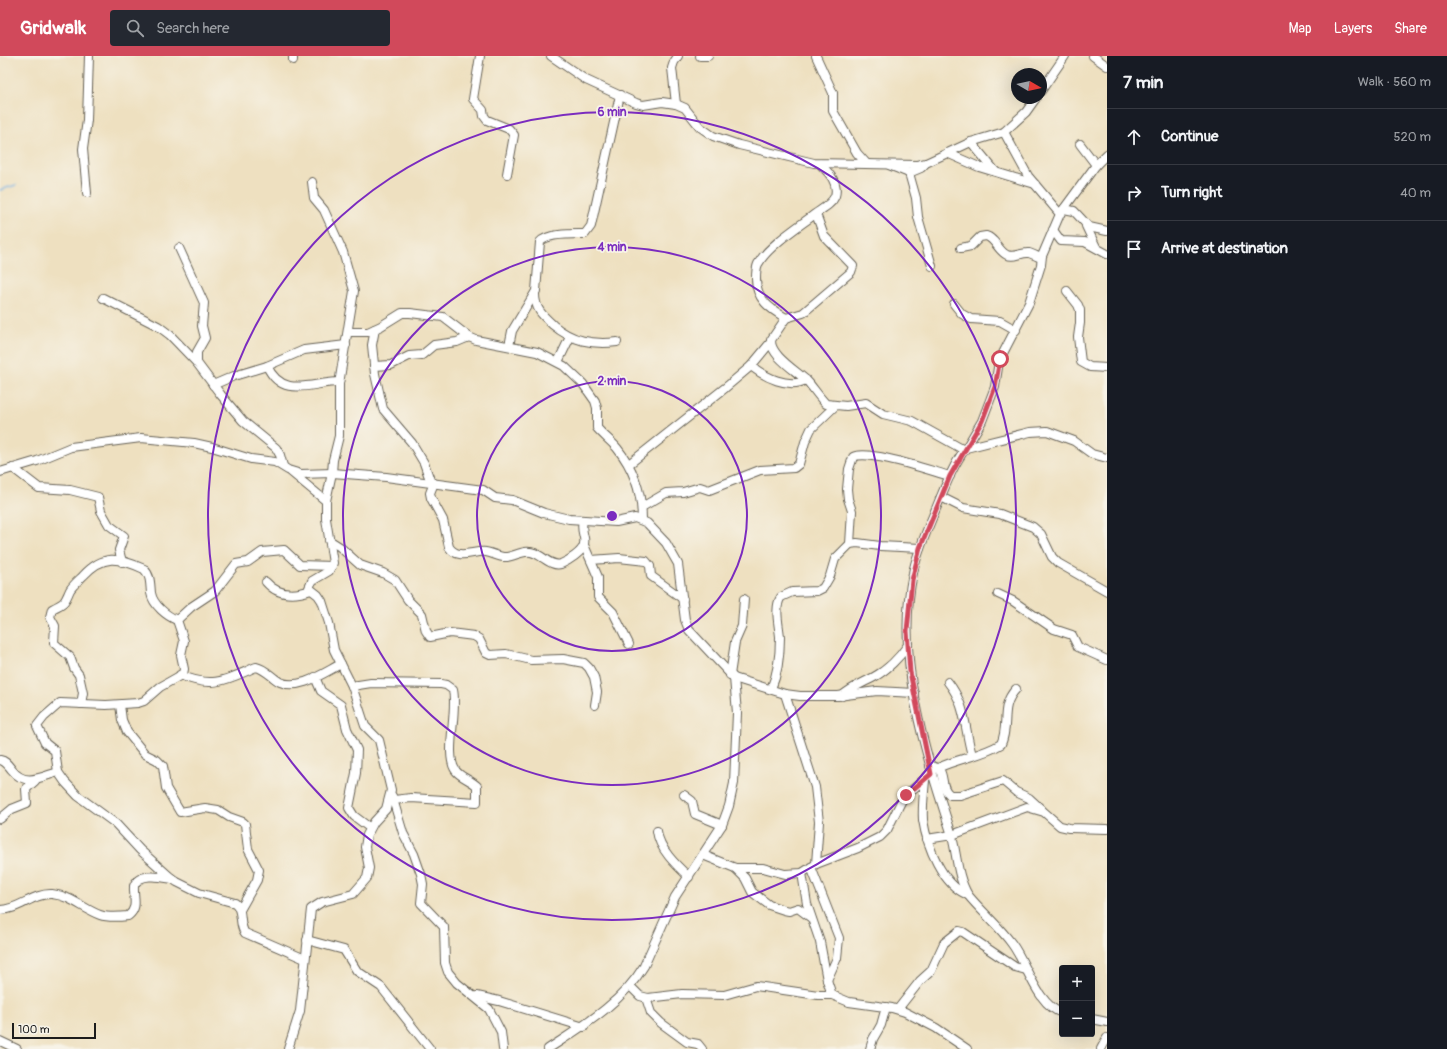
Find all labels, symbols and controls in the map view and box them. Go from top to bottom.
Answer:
search box [110,10,390,46]
text: Gridwalk [20,16,86,40]
icon: search [124,17,146,39]
text: Search here [156,19,229,38]
text: Map [1289,20,1312,37]
text: Layers [1334,20,1372,37]
text: Share [1394,20,1427,37]
north arrow [1011,68,1047,104]
text: 7 min [1123,72,1163,93]
text: Walk · 560 m [1358,74,1431,90]
text: 6 min [597,105,627,120]
icon: ahead [1123,126,1145,148]
text: Continue [1161,127,1219,146]
text: 520 m [1393,129,1431,145]
icon: right [1123,182,1145,204]
text: Turn right [1161,183,1222,202]
text: 40 m [1400,185,1431,201]
icon: arrive [1123,238,1145,260]
text: Arrive at destination [1161,239,1288,258]
text: 4 min [596,240,627,255]
route start [991,350,1009,368]
text: 2 min [598,374,627,389]
centre of rings [605,509,619,523]
route end [897,786,915,804]
map controls [1059,965,1095,1037]
button: + [1059,965,1095,1001]
button: − [1059,1001,1095,1037]
scale bar [12,1021,96,1040]
text: 100 m [18,1023,49,1036]

